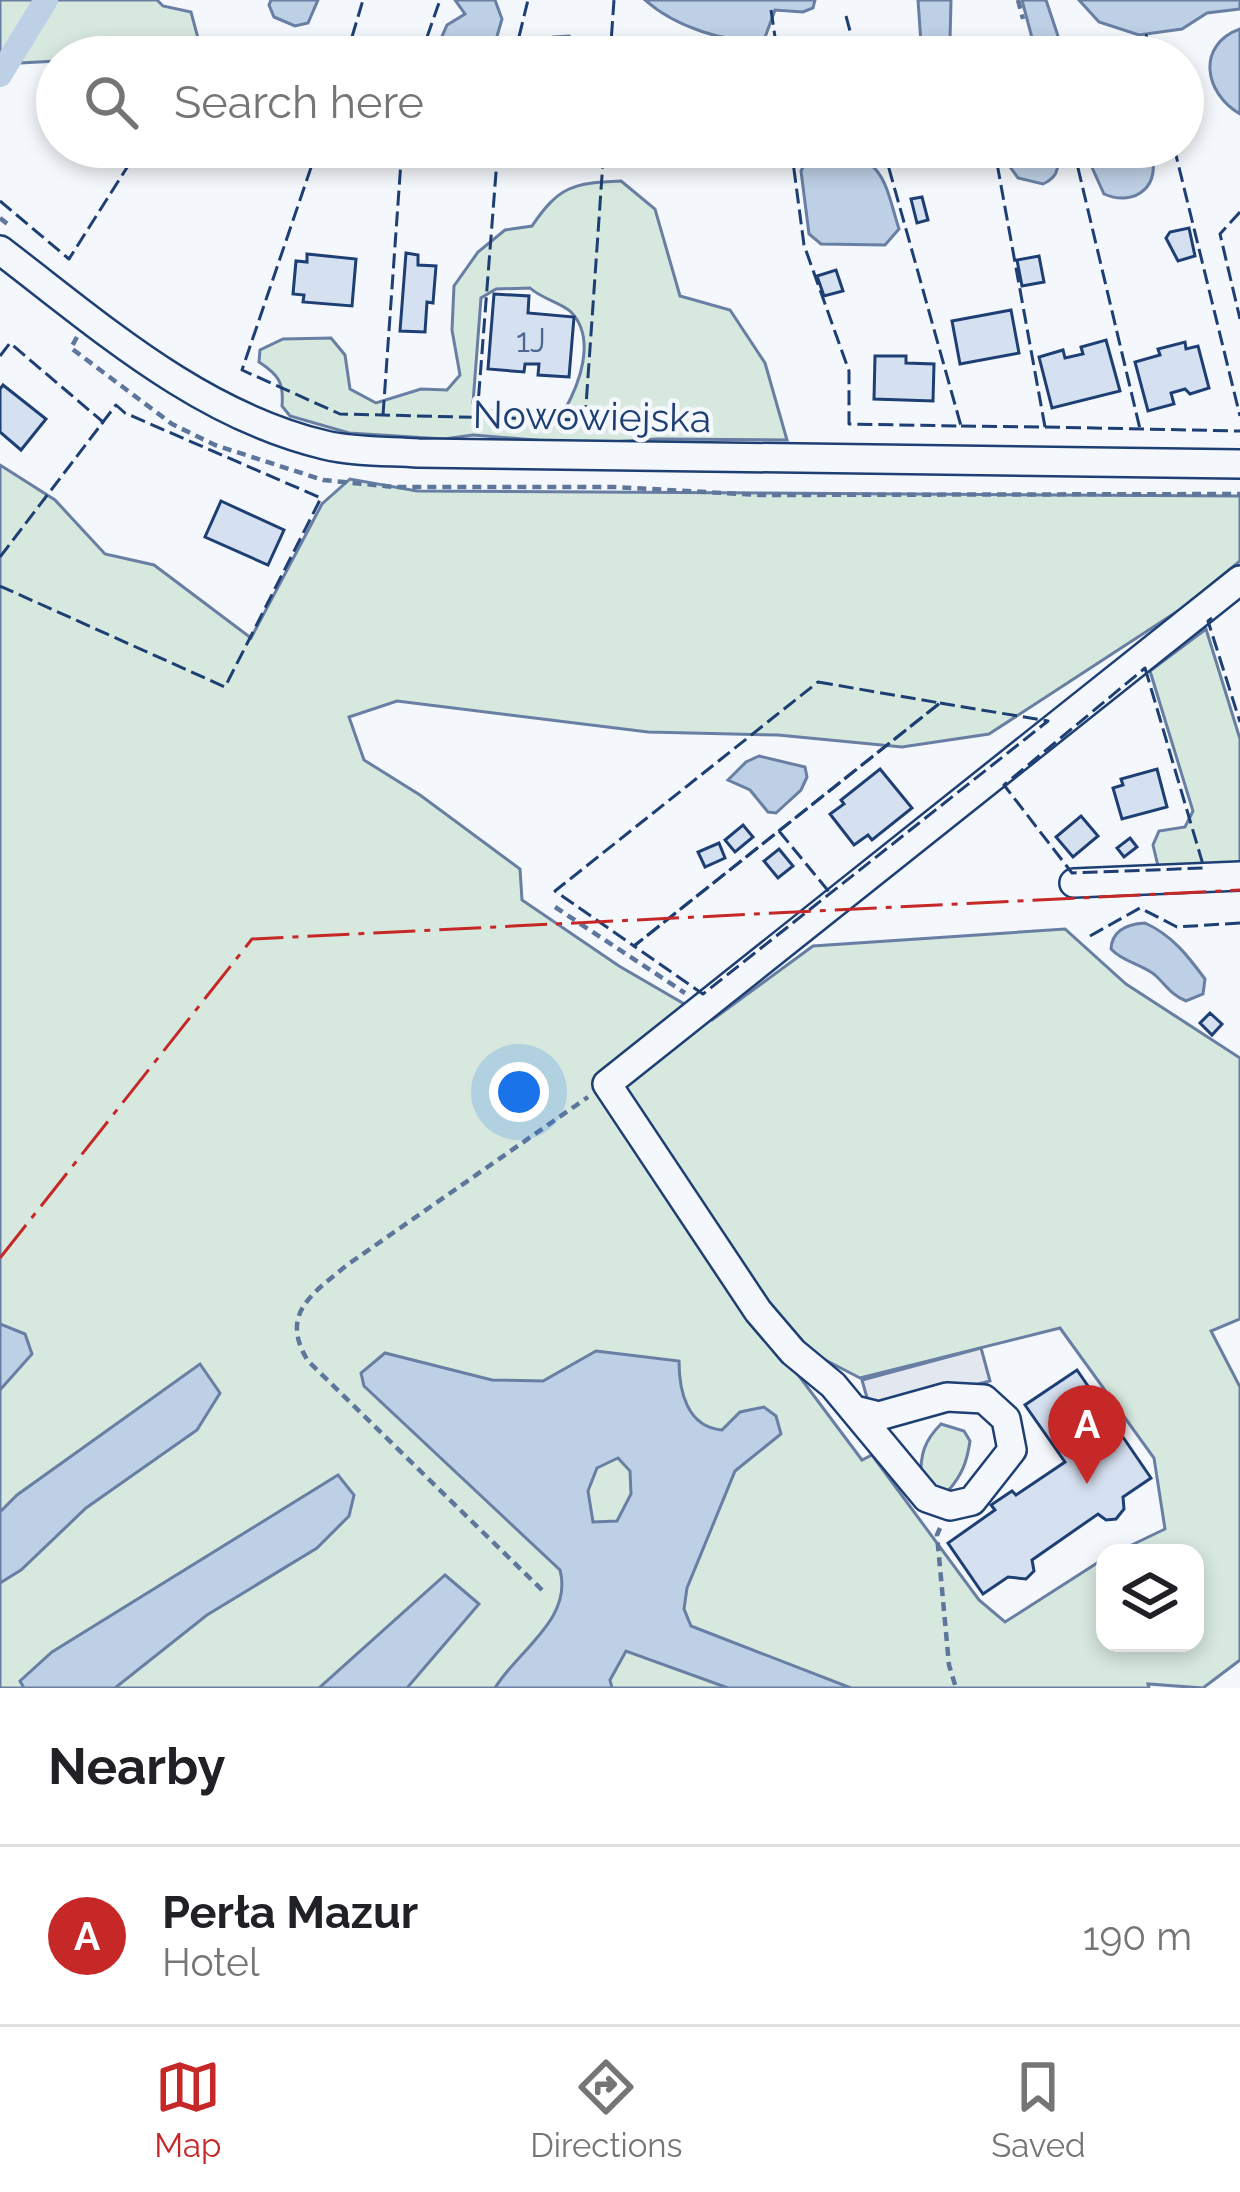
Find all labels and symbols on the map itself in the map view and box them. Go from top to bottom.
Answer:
house number: 1J [516,321,546,360]
street label: Nowowiejska [472,391,712,441]
your location [489,1062,549,1122]
pin: A [1048,1385,1126,1484]

